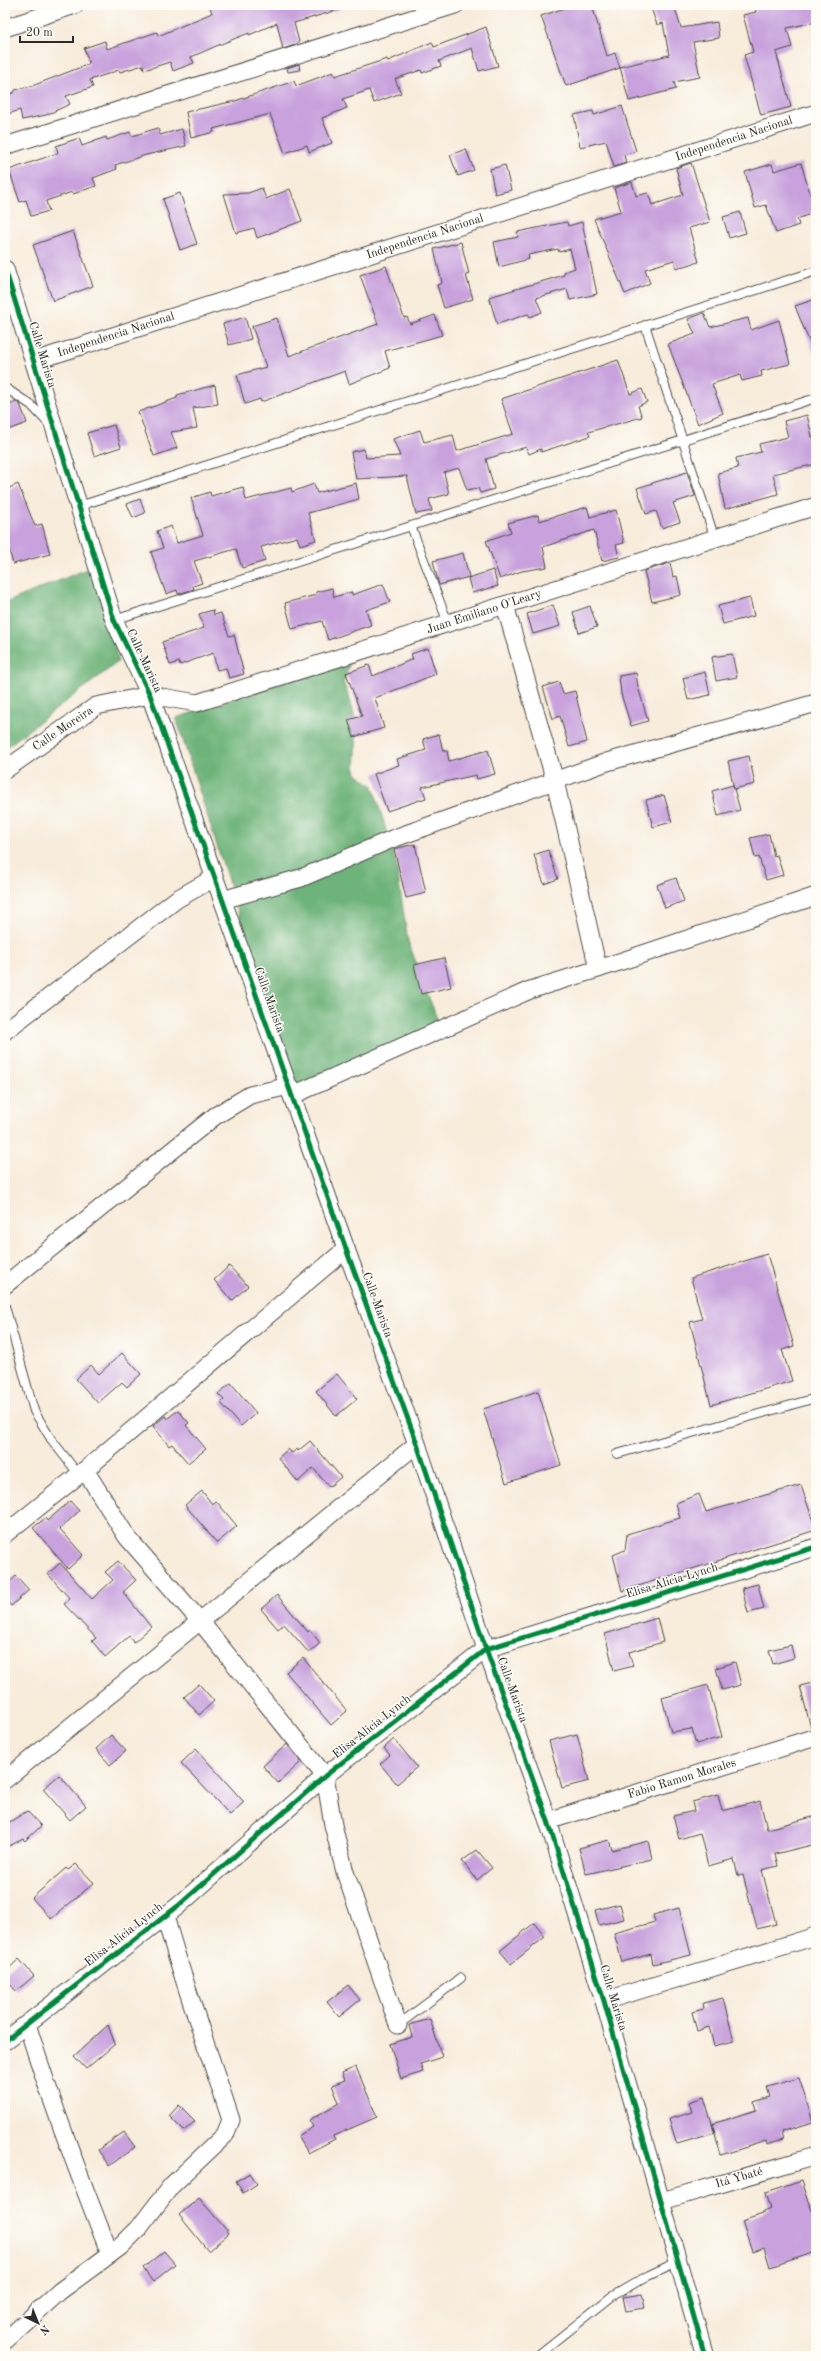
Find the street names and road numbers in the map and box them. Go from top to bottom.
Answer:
street label: Independencia Nacional [674,114,794,164]
street label: Independencia Nacional [365,212,485,262]
street label: Independencia Nacional [56,310,176,360]
street label: Calle Marista [26,320,58,390]
street label: Juan Emiliano O'Leary [425,588,544,636]
street label: Calle Marista [124,627,164,695]
street label: Calle Moreira [31,704,95,754]
street label: Calle Marista [252,966,286,1034]
street label: Calle Marista [360,1271,394,1339]
street label: Elisa Alicia Lynch [625,1561,720,1601]
street label: Calle Marista [495,1656,529,1724]
street label: Elisa Alicia Lynch [331,1693,414,1761]
street label: Fabio Ramon Morales [626,1757,738,1801]
street label: Elisa Alicia Lynch [83,1901,166,1969]
street label: Calle Marista [597,1963,629,2033]
street label: Itá Ybaté [714,2165,765,2190]

